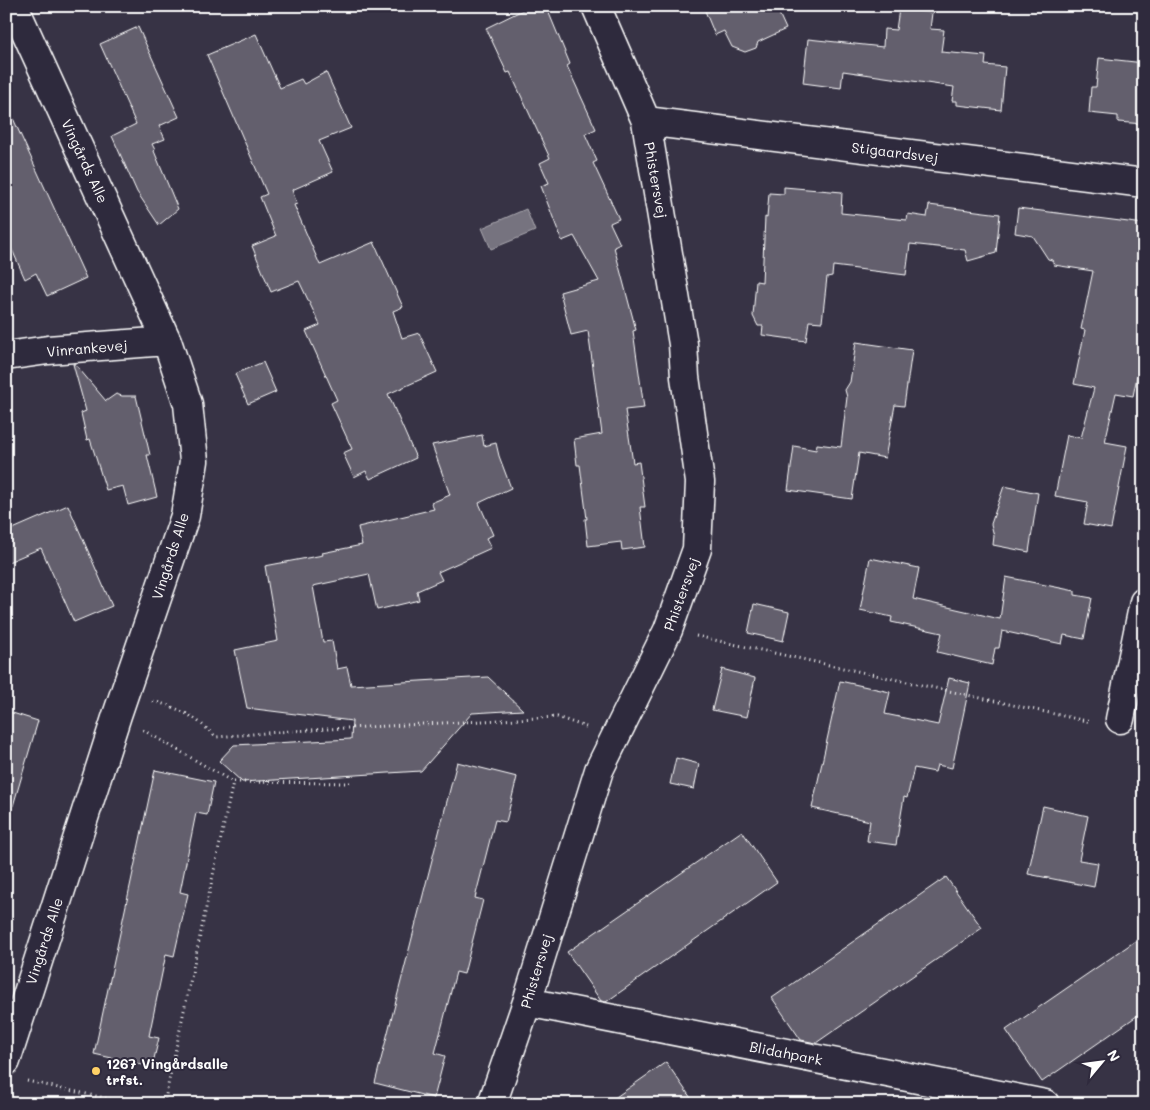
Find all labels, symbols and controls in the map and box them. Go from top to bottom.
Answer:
street label: Vingårds Alle [57,116,113,206]
street label: Stigaardsvej [850,137,940,167]
street label: Phistersvej [640,140,672,220]
street label: Vinrankevej [46,335,128,361]
street label: Vingårds Alle [147,510,193,602]
street label: Phistersvej [659,555,703,633]
street label: Vingårds Alle [21,895,67,987]
street label: Phistersvej [516,931,556,1011]
street label: Blidahpark [748,1037,824,1069]
north arrow [1078,1038,1128,1088]
text: N [1103,1046,1125,1065]
place label: 1267 Vingårdsalle trfst. [106,1054,228,1089]
marker: 1267 Vingårdsalle trfst. [90,1065,102,1077]

